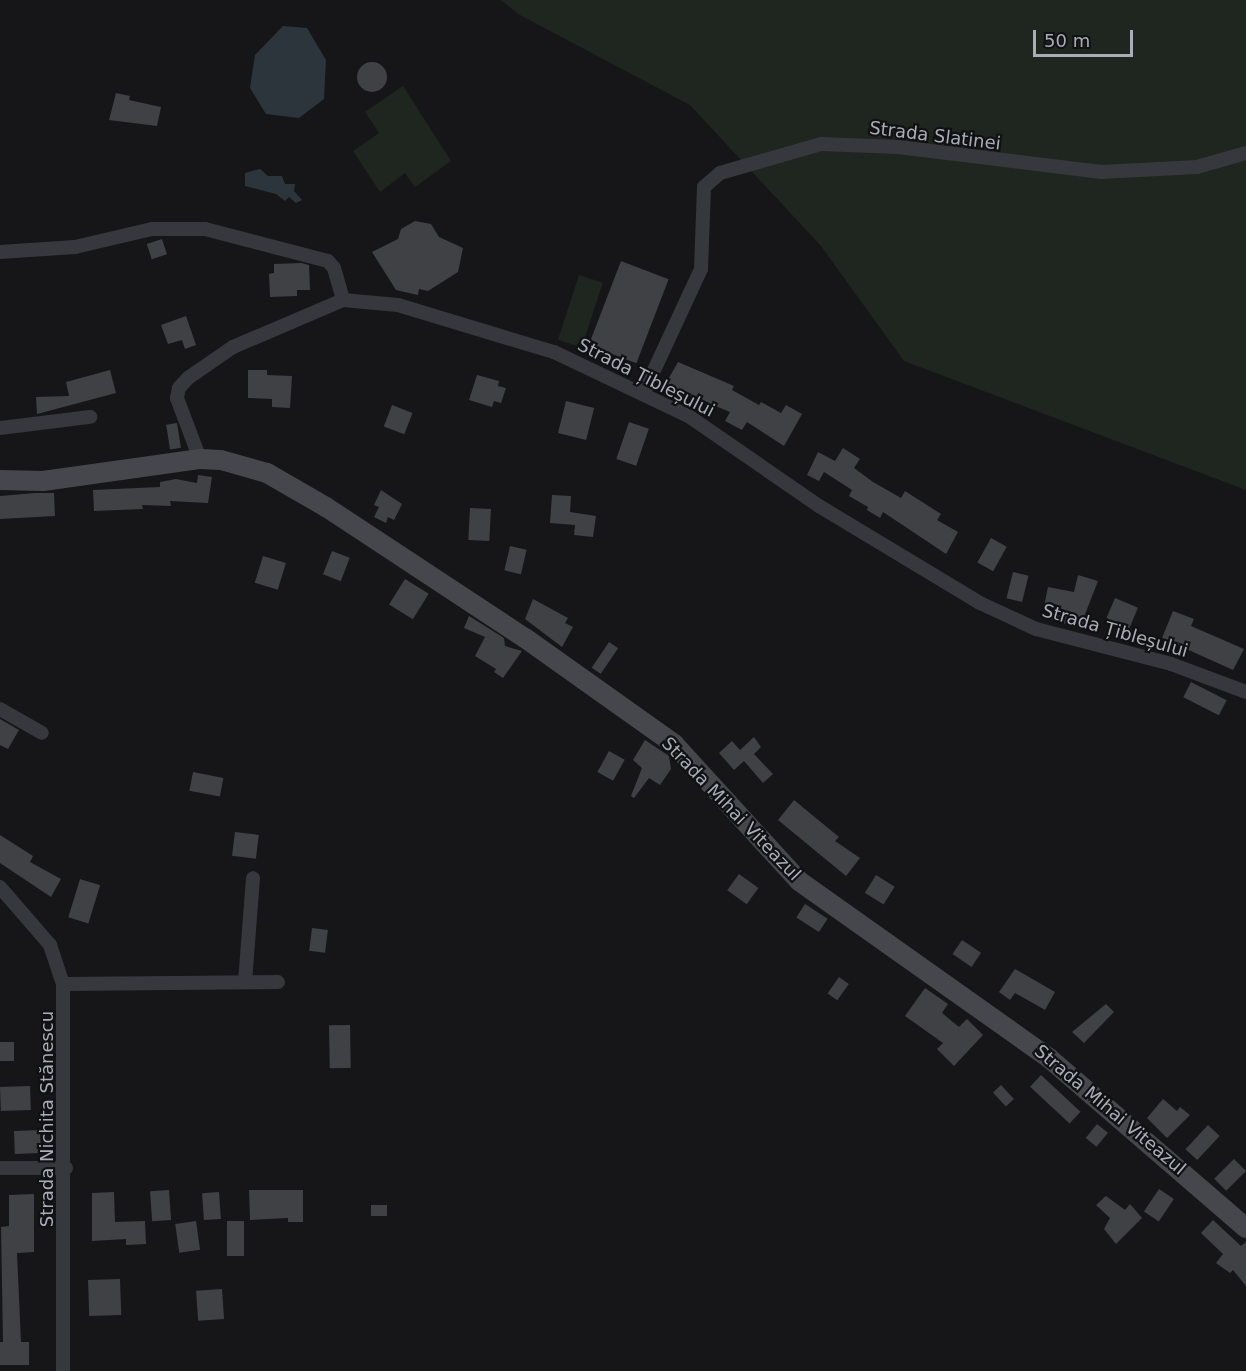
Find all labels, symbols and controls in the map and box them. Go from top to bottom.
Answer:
scale bar [1036,18,1136,56]
text: 50 m [1044,30,1090,51]
street label: Strada Slatinei [868,117,1002,155]
street label: Strada Țibleșului [574,334,718,422]
street label: Strada Țibleșului [1040,600,1190,662]
street label: Strada Mihai Viteazul [657,733,805,885]
street label: Strada Nichita Stănescu [36,1011,58,1227]
street label: Strada Mihai Viteazul [1030,1040,1190,1180]

